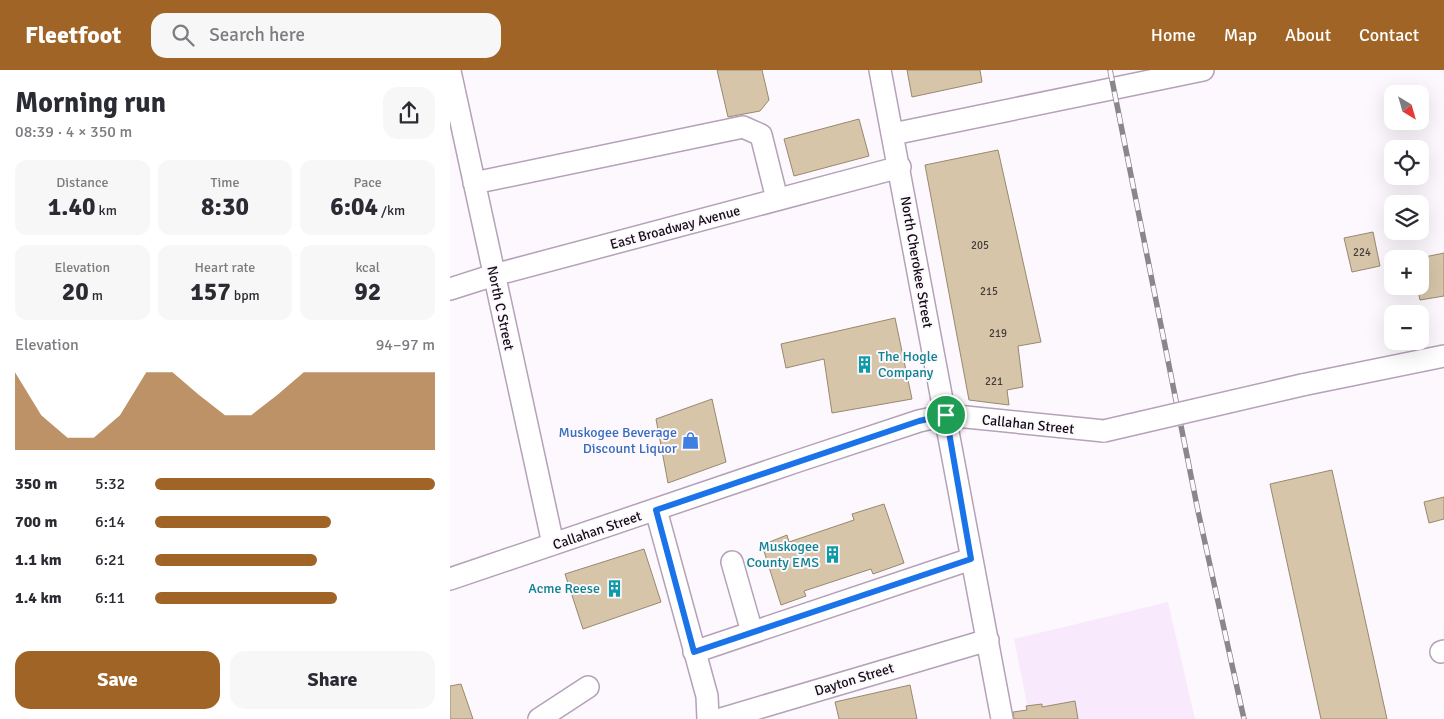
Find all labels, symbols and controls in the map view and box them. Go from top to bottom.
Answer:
search box [151,13,501,58]
text: Fleetfoot [25,20,121,50]
icon: search [169,21,197,49]
text: Search here [209,23,305,47]
text: Home [1151,24,1196,46]
text: Map [1224,24,1257,46]
text: About [1285,24,1331,46]
text: Contact [1359,24,1419,46]
north arrow [1384,85,1429,130]
map controls [1384,85,1429,350]
text: Morning run [15,86,166,120]
button: share [383,87,435,139]
text: 08:39 · 4 × 350 m [15,122,132,142]
button: locate [1384,140,1429,185]
text: Distance [56,174,108,191]
text: Time [211,174,239,191]
text: Pace [354,174,382,191]
text: 1.40 [48,191,96,222]
text: 8:30 [201,191,249,222]
text: 6:04 [330,191,378,222]
street label: North Cherokee Street [897,195,936,329]
button: layers [1384,195,1429,240]
text: km [96,202,117,219]
text: /km [378,202,405,219]
street label: East Broadway Avenue [608,202,742,253]
house number: 205 [971,239,989,252]
house number: 224 [1353,246,1371,259]
button: + [1384,250,1429,295]
text: Elevation [54,259,110,276]
text: Heart rate [195,259,255,276]
text: kcal [355,259,380,276]
street label: North C Street [483,264,518,352]
text: 20 [62,276,89,307]
text: 157 [190,276,231,307]
text: 92 [354,276,381,307]
house number: 215 [980,285,998,298]
text: m [89,287,103,304]
text: bpm [231,287,260,304]
button: − [1384,305,1429,350]
house number: 219 [989,327,1007,340]
text: Elevation [15,335,79,355]
text: 94–97 m [376,335,435,355]
place label: The Hogle Company [878,348,938,381]
building icon: The Hogle Company [854,354,874,374]
house number: 221 [985,375,1003,388]
pin [925,394,967,436]
icon: arrive [932,401,960,429]
street label: Callahan Street [981,411,1075,438]
place label: Muskogee Beverage Discount Liquor [558,424,678,457]
shop icon: Muskogee Beverage Discount Liquor [681,430,701,450]
text: 350 m [15,474,57,494]
text: 5:32 [95,474,125,494]
street label: Callahan Street [551,507,644,554]
text: 700 m [15,512,57,532]
text: 6:14 [95,512,125,532]
place label: Muskogee County EMS [746,538,819,571]
building icon: Muskogee County EMS [823,544,843,564]
text: 1.1 km [15,550,62,570]
text: 6:21 [95,550,125,570]
building icon: Acme Reese [604,578,624,598]
place label: Acme Reese [528,580,600,597]
text: 1.4 km [15,588,62,608]
text: 6:11 [95,588,125,608]
button: Save [15,651,220,709]
button: Share [230,651,435,709]
street label: Dayton Street [813,659,896,700]

